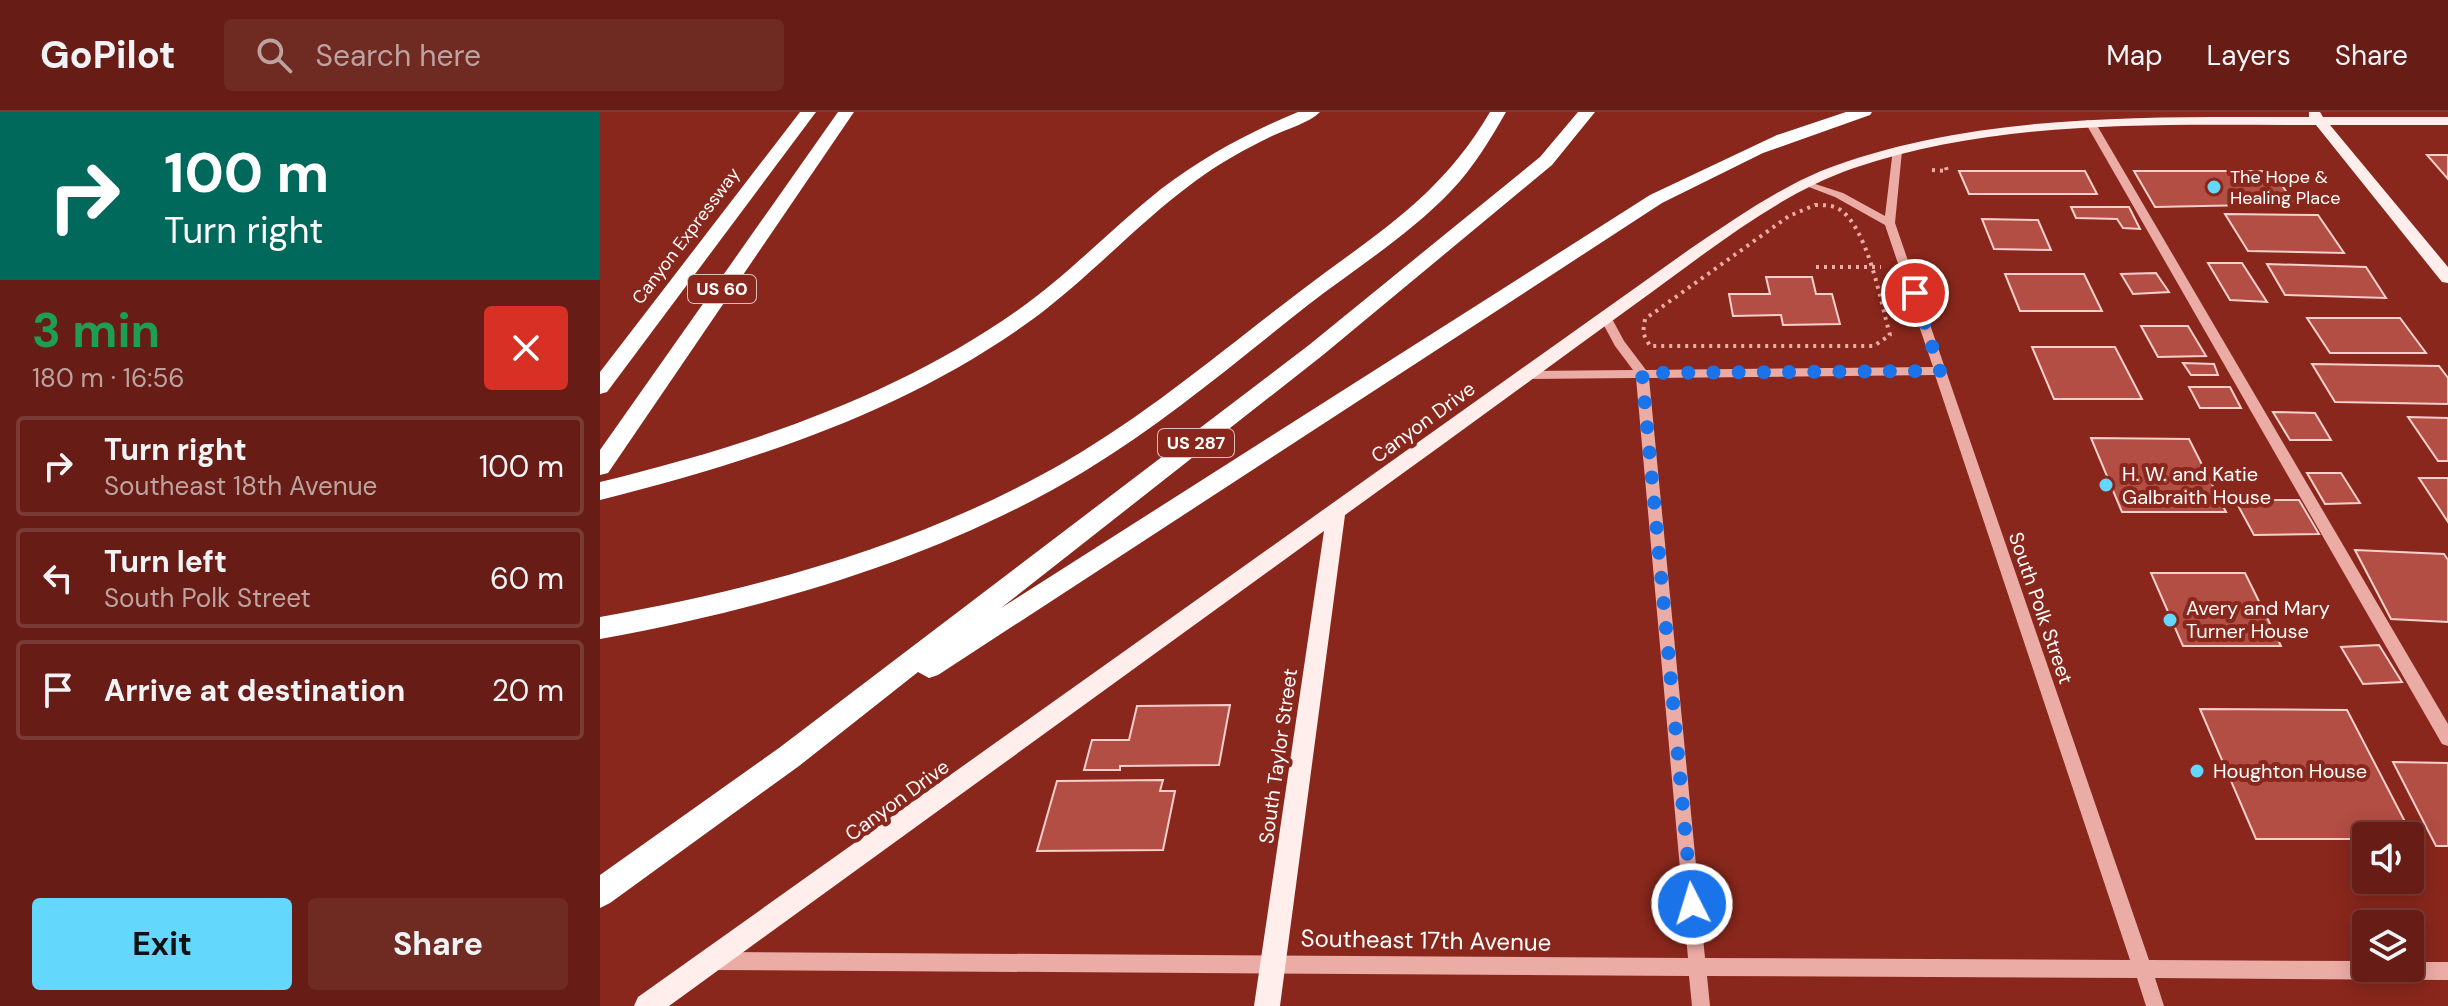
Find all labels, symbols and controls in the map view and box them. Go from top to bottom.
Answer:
search box [224,19,784,91]
text: GoPilot [40,30,176,80]
icon: search [252,33,296,77]
text: Search here [316,36,481,75]
text: Map [2106,37,2163,74]
text: Layers [2207,37,2291,74]
text: Share [2335,37,2408,74]
text: 100 m [164,136,329,209]
icon: right [32,144,136,248]
street label: Canyon Expressway [627,163,745,309]
place label: The Hope & Healing Place [2230,165,2341,210]
marker: The Hope & Healing Place [2205,178,2223,196]
text: Turn right [164,207,323,254]
pin [1881,259,1949,327]
icon: arrive [1893,271,1937,315]
road number: US 60 [688,275,756,303]
text: 3 min [32,299,160,362]
button: close [484,306,568,390]
text: 180 m · 16:56 [32,361,185,395]
street label: Canyon Drive [1366,375,1480,469]
road number: US 287 [1158,429,1234,457]
text: Turn right [104,430,247,469]
icon: right [36,444,80,488]
text: 100 m [479,447,564,486]
place label: H. W. and Katie Galbraith House [2122,461,2271,510]
text: Southeast 18th Avenue [104,469,377,503]
marker: H. W. and Katie Galbraith House [2097,476,2115,494]
street label: South Polk Street [2003,529,2079,688]
text: Turn left [104,542,227,581]
icon: left [36,556,80,600]
text: 60 m [490,559,564,598]
text: South Polk Street [104,581,311,615]
place label: Avery and Mary Turner House [2186,595,2330,644]
marker: Avery and Mary Turner House [2161,611,2179,629]
street label: South Taylor Street [1253,667,1303,845]
icon: arrive [36,668,80,712]
text: Arrive at destination [104,671,405,710]
text: 20 m [492,671,564,710]
street label: Canyon Drive [840,753,954,847]
place label: Houghton House [2213,758,2367,784]
marker: Houghton House [2188,762,2206,780]
map controls [2352,822,2424,982]
button: sound [2352,822,2424,894]
position arrow [1650,862,1734,946]
button: Exit [32,898,292,990]
button: Share [308,898,568,990]
button: layers [2352,910,2424,982]
street label: Southeast 17th Avenue [1300,922,1552,958]

